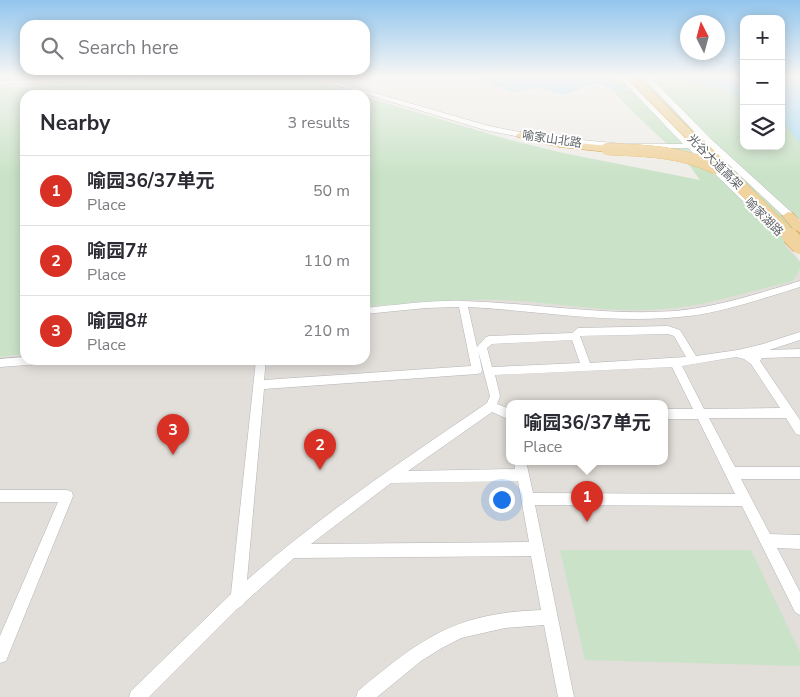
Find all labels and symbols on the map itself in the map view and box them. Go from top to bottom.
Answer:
north arrow [680,15,725,60]
street label: 喻家山北路 [521,127,583,151]
street label: 光谷大道高架 [684,131,746,193]
street label: 喻家湖路 [741,194,787,240]
pin: 3 [157,414,189,455]
pin: 2 [304,429,336,470]
pin: 1 [571,481,603,522]
your location [489,487,515,513]

